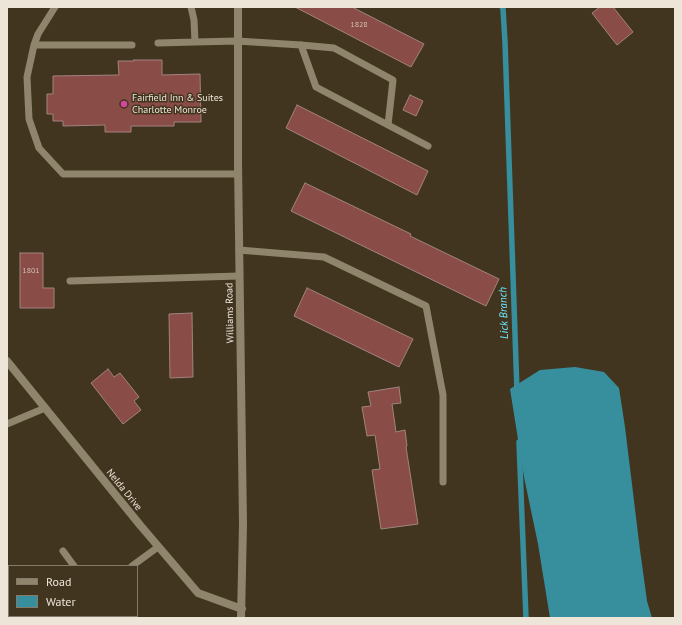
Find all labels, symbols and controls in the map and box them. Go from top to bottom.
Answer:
house number: 1828 [350,20,368,30]
place label: Fairfield Inn & Suites Charlotte Monroe [132,92,223,116]
marker: Fairfield Inn & Suites Charlotte Monroe [119,99,129,109]
house number: 1801 [22,266,40,276]
street label: Williams Road [223,283,237,343]
water label: Lick Branch [496,287,512,339]
street label: Nelda Drive [104,467,144,513]
legend [8,565,138,617]
text: Road [46,574,71,589]
text: Water [46,594,76,609]

